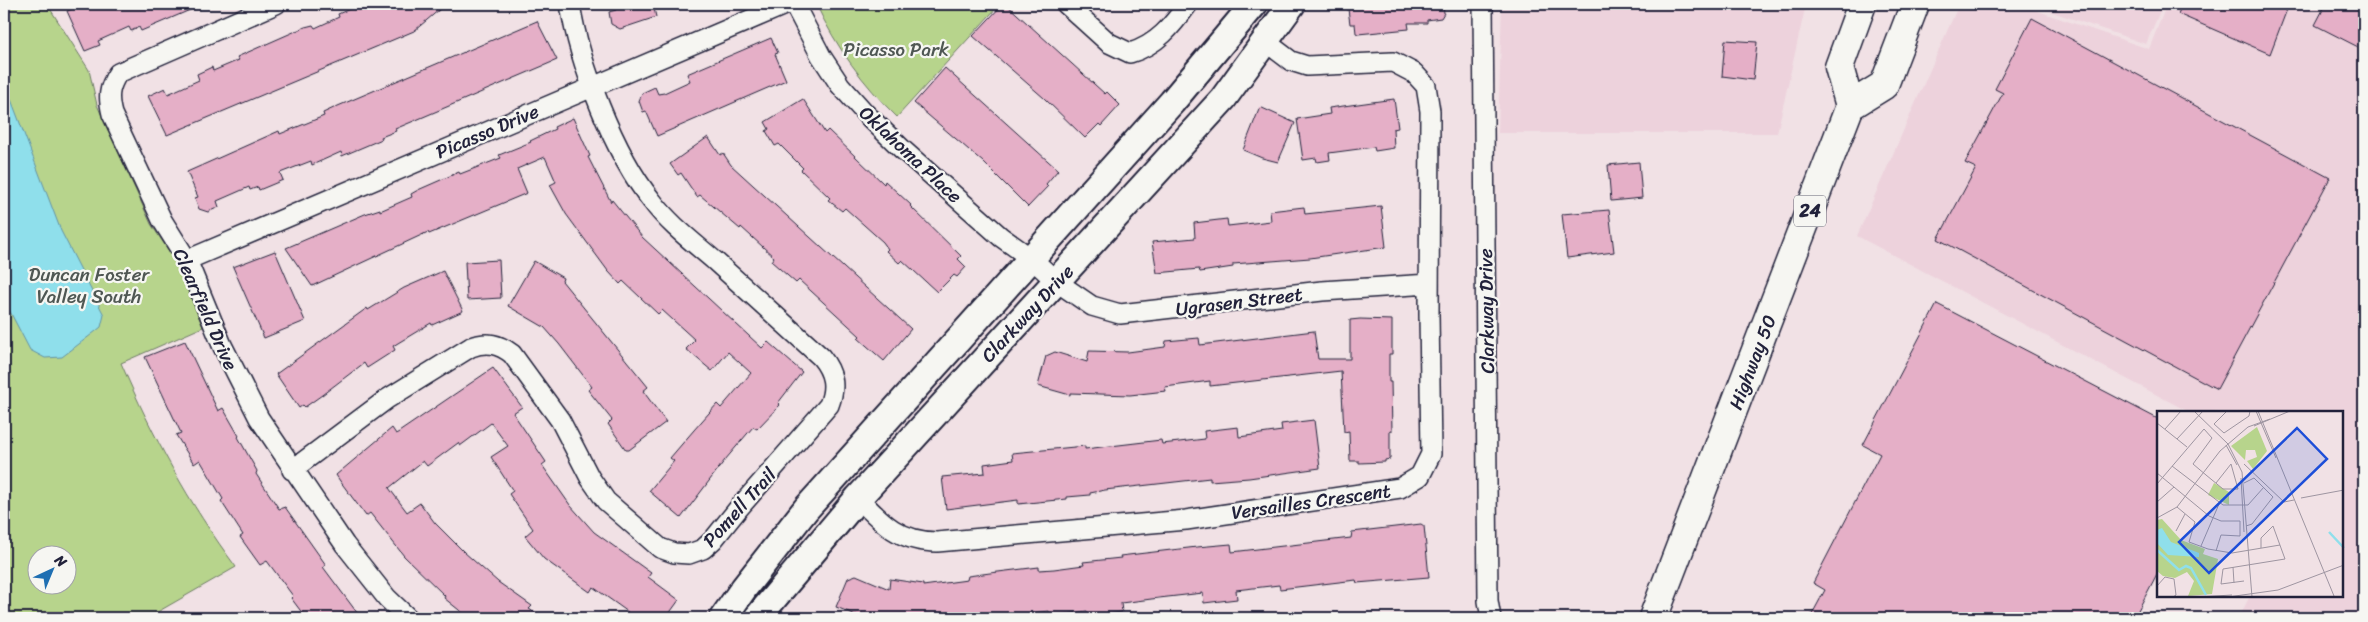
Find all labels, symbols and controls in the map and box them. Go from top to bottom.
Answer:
park label: Picasso Park [843,33,949,66]
street label: Picasso Drive [430,95,544,168]
street label: Oklahoma Place [851,97,970,212]
road number: 24 [1794,196,1826,227]
street label: Clearfield Drive [164,243,247,376]
street label: Clarkway Drive [1469,248,1504,374]
street label: Clarkway Drive [973,256,1082,370]
park label: Duncan Foster Valley South [29,258,150,313]
street label: Ugrasen Street [1174,277,1304,326]
street label: Highway 50 [1719,310,1786,414]
inset map [2157,411,2343,597]
street label: Pomell Trail [694,459,785,555]
street label: Versailles Crescent [1229,474,1393,529]
north arrow [28,544,78,594]
text: N [48,548,73,574]

